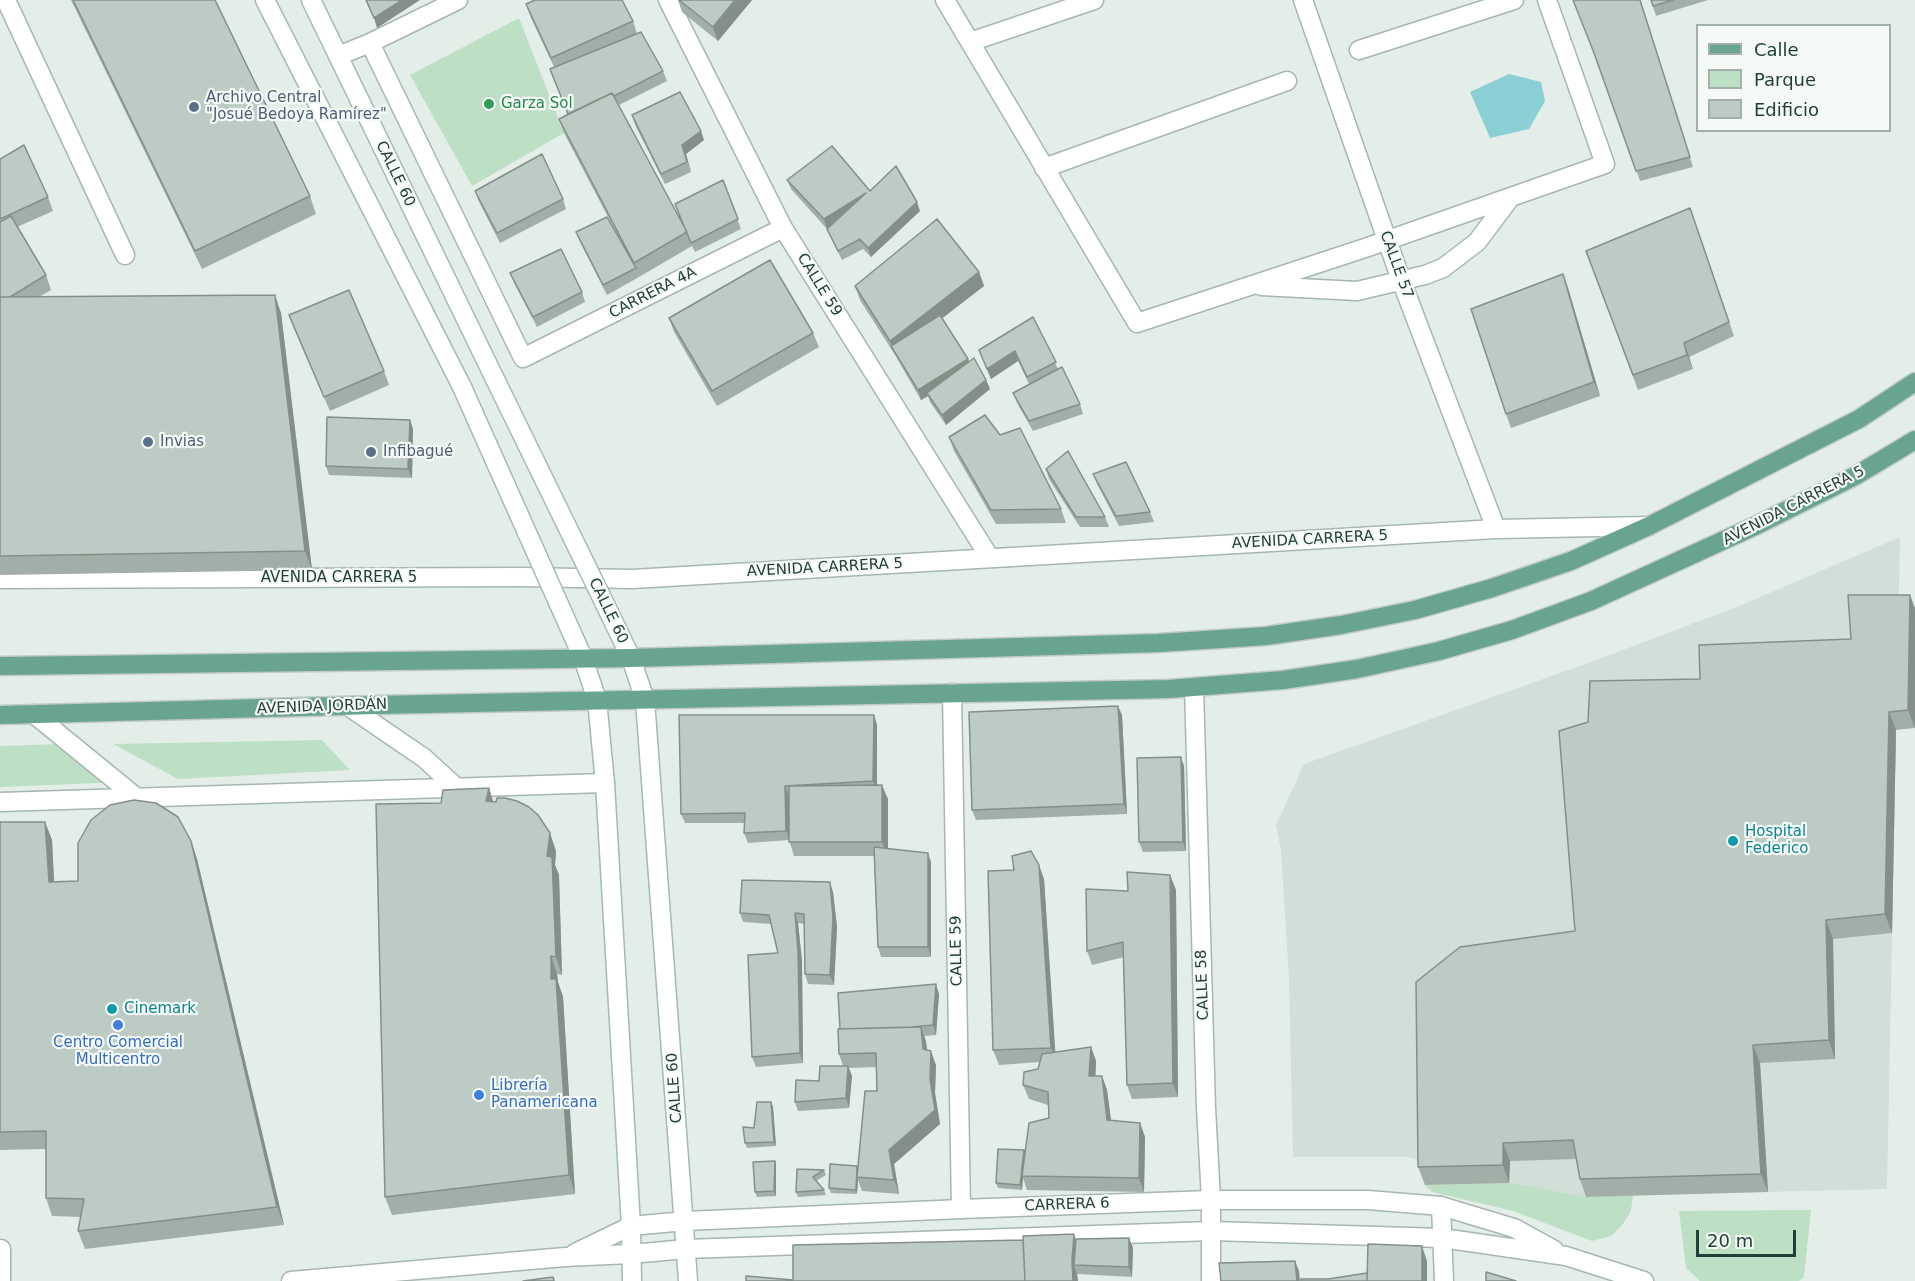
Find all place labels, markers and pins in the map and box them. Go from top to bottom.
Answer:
place label: Archivo Central "Josué Bedoya Ramírez" [206,89,387,124]
place label: Garza Sol [501,95,573,113]
marker: Garza Sol [482,97,496,111]
marker: Archivo Central "Josué Bedoya Ramírez" [187,100,201,114]
place label: Invias [160,433,204,451]
marker: Invias [141,435,155,449]
place label: Infibagué [383,443,453,461]
marker: Infibagué [364,445,378,459]
place label: Hospital Federico [1745,823,1809,858]
marker: Hospital Federico [1726,834,1740,848]
place label: Cinemark [124,1000,196,1018]
marker: Cinemark [105,1002,119,1016]
marker: Centro Comercial Multicentro [111,1018,125,1032]
place label: Centro Comercial Multicentro [53,1034,183,1069]
place label: Librería Panamericana [491,1077,598,1112]
marker: Librería Panamericana [472,1088,486,1102]

